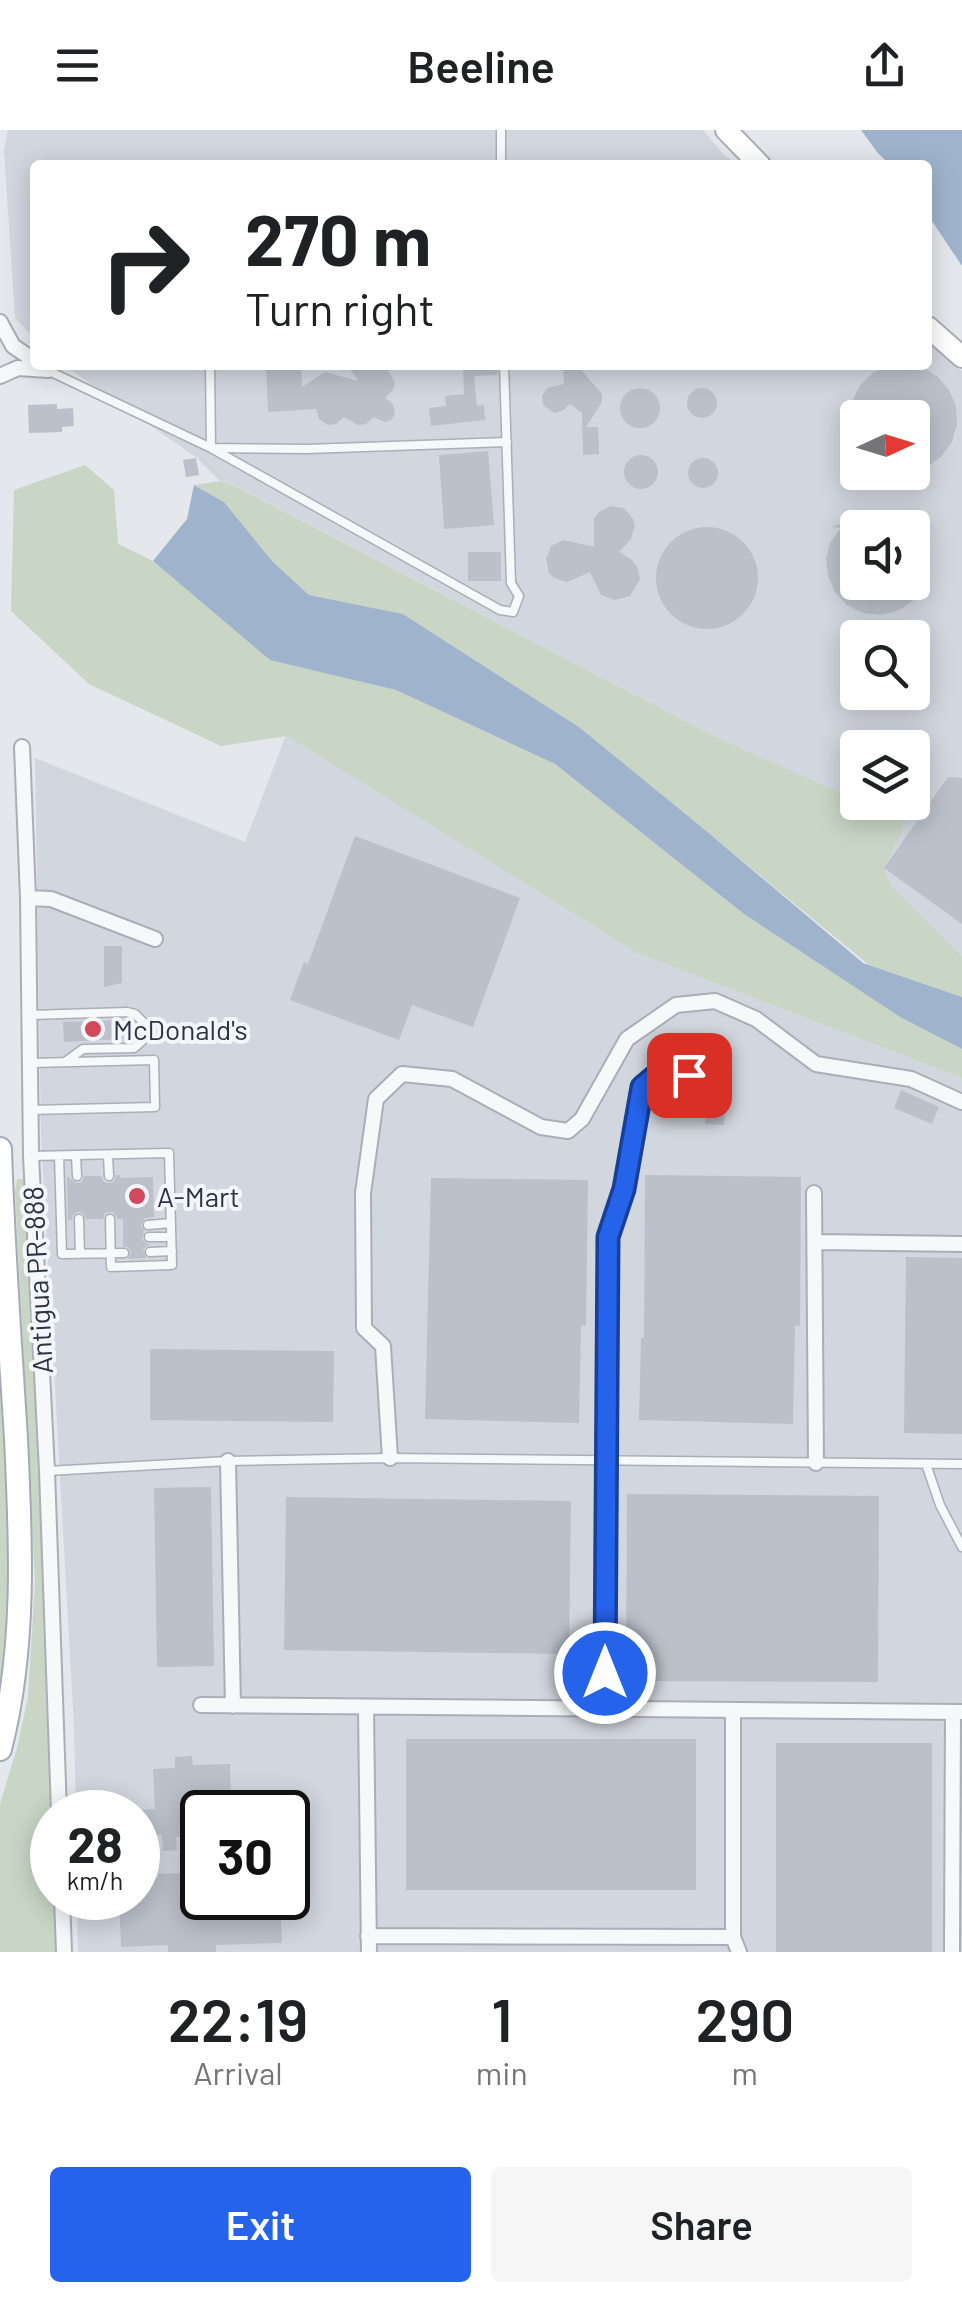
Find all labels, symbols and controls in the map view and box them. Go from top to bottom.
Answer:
icon: menu [50,38,105,93]
text: Beeline [407,38,555,92]
icon: share [857,38,912,93]
text: 270 m [245,196,431,280]
icon: right [80,200,210,330]
text: Turn right [245,281,435,335]
north arrow [840,400,930,490]
map controls [840,400,930,820]
button: sound [840,510,930,600]
button: search [840,620,930,710]
button: layers [840,730,930,820]
place label: McDonald's [113,1012,248,1046]
marker: McDonald's [82,1018,104,1040]
pin [647,1033,732,1118]
icon: arrive [662,1048,717,1103]
place label: A-Mart [157,1179,240,1213]
street label: Antigua PR-888 [15,1185,59,1375]
marker: A-Mart [126,1185,148,1207]
position arrow [553,1621,657,1725]
speed limit sign: 30 [180,1790,310,1920]
text: 28 [67,1813,123,1873]
text: km/h [67,1865,123,1895]
text: 22:19 [168,1982,308,2054]
text: 1 [491,1982,512,2054]
text: 290 [695,1982,794,2054]
text: Arrival [193,2053,283,2091]
text: min [476,2053,528,2091]
text: m [732,2053,758,2091]
button: Exit [50,2167,471,2282]
button: Share [491,2167,912,2282]

